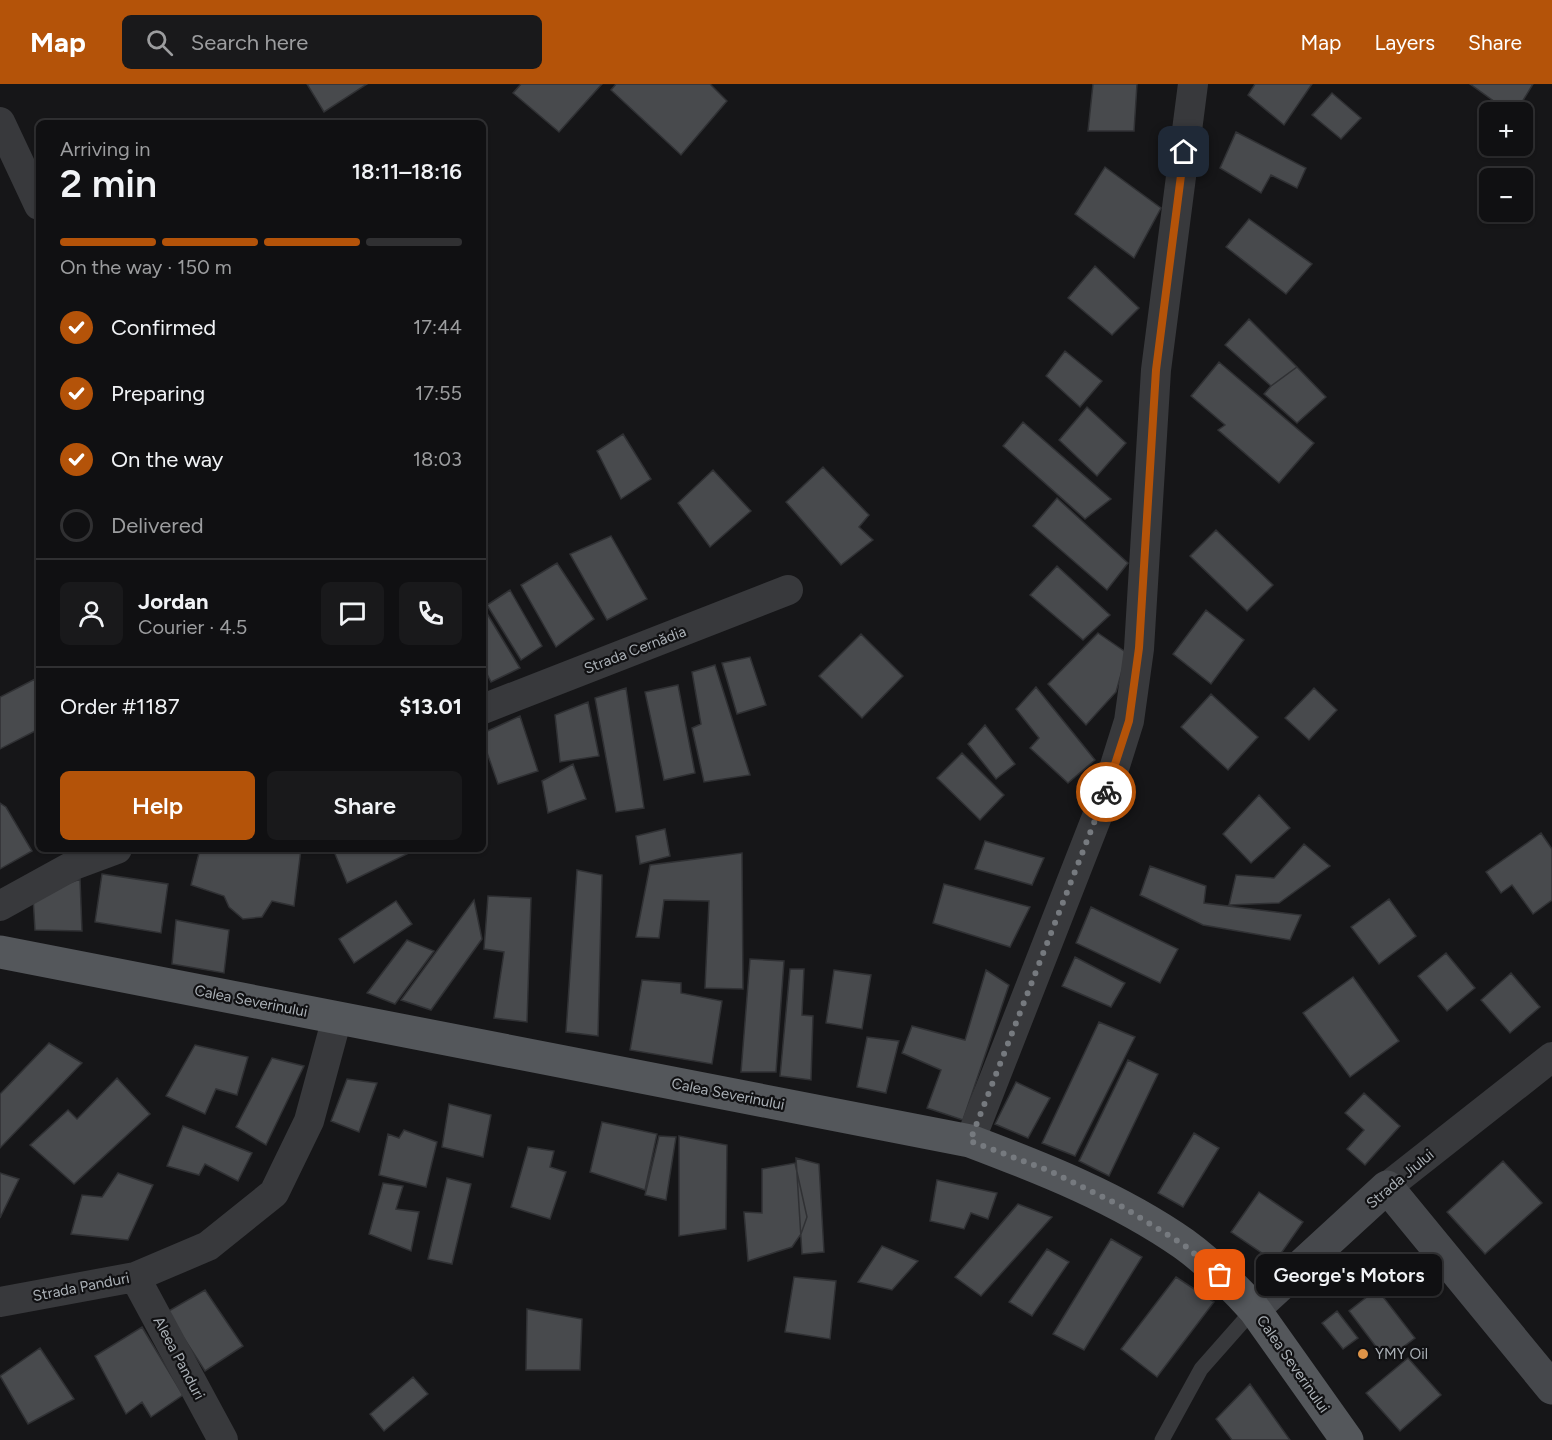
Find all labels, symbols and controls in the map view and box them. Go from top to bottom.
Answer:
search box [122,15,542,69]
text: Map [30,25,86,59]
icon: search [143,26,176,59]
text: Search here [191,29,308,56]
text: Map [1301,30,1341,55]
text: Layers [1374,30,1435,55]
text: Share [1468,30,1522,55]
map controls [1479,102,1533,222]
button: + [1479,102,1533,156]
pin [1158,126,1209,177]
icon: home [1167,135,1200,168]
text: Arriving in [60,137,150,161]
text: 18:11–18:16 [352,158,462,185]
text: 2 min [60,160,157,207]
button: − [1479,168,1533,222]
text: On the way · 150 m [60,255,232,279]
icon: check [60,311,93,344]
text: Confirmed [111,314,216,341]
text: 17:44 [413,315,462,339]
icon: check [60,377,93,410]
text: Preparing [111,380,205,407]
text: 17:55 [415,381,462,405]
icon: check [60,443,93,476]
text: On the way [111,446,223,473]
text: 18:03 [413,447,462,471]
text: Delivered [111,512,204,539]
button: person [60,582,123,645]
button: chat [321,582,384,645]
button: phone [399,582,462,645]
text: Jordan [138,588,209,615]
text: Courier · 4.5 [138,615,247,639]
street label: Strada Cernădia [581,622,689,678]
text: Order #1187 [60,693,180,720]
text: $13.01 [399,693,462,720]
courier [1076,762,1136,822]
button: Help [60,771,255,840]
button: Share [267,771,462,840]
icon: bike [1090,776,1123,809]
street label: Calea Severinului [193,981,309,1021]
street label: Calea Severinului [670,1074,786,1114]
street label: Strada Jiului [1363,1146,1437,1212]
pin [1194,1249,1245,1300]
callout: George's Motors [1256,1254,1442,1296]
icon: bag [1203,1258,1236,1291]
text: George's Motors [1273,1263,1425,1287]
street label: Strada Panduri [31,1269,131,1305]
street label: Calea Severinului [1253,1312,1333,1416]
street label: Aleea Panduri [150,1313,208,1403]
place label: YMY Oil [1375,1345,1428,1363]
marker: YMY Oil [1356,1347,1370,1361]

